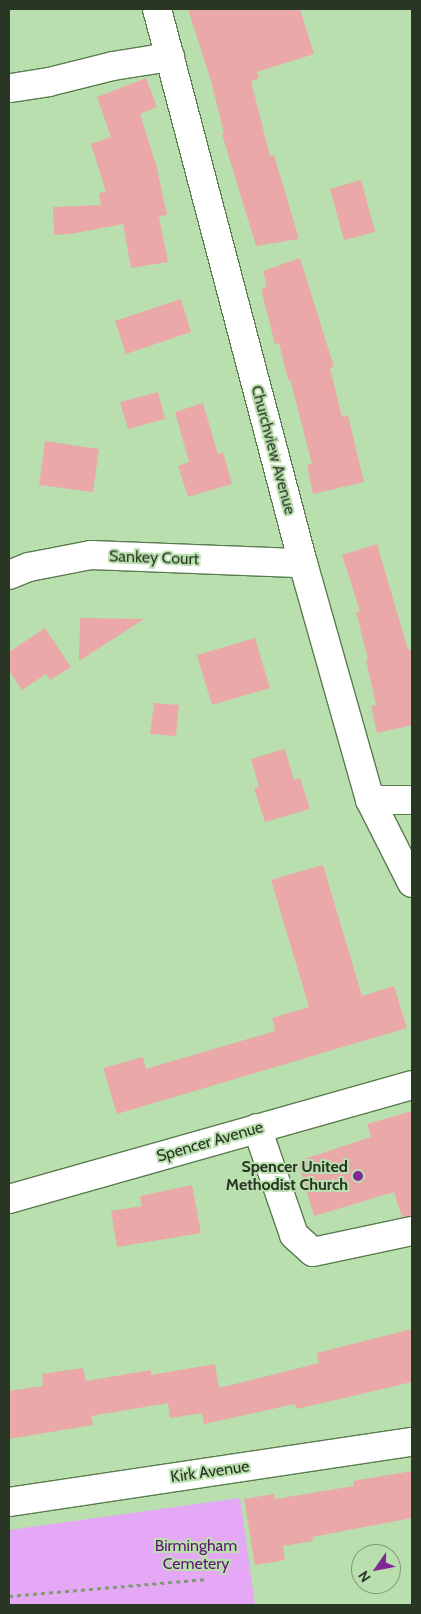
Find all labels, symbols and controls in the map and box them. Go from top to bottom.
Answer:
street label: Churchview Avenue [247,383,299,517]
street label: Sankey Court [109,547,199,569]
street label: Spencer Avenue [154,1118,266,1166]
place label: Spencer United Methodist Church [226,1157,348,1195]
marker: Spencer United Methodist Church [352,1170,364,1182]
street label: Kirk Avenue [169,1457,251,1487]
park label: Birmingham Cemetery [155,1536,237,1574]
north arrow [351,1544,401,1594]
text: N [354,1568,375,1586]

